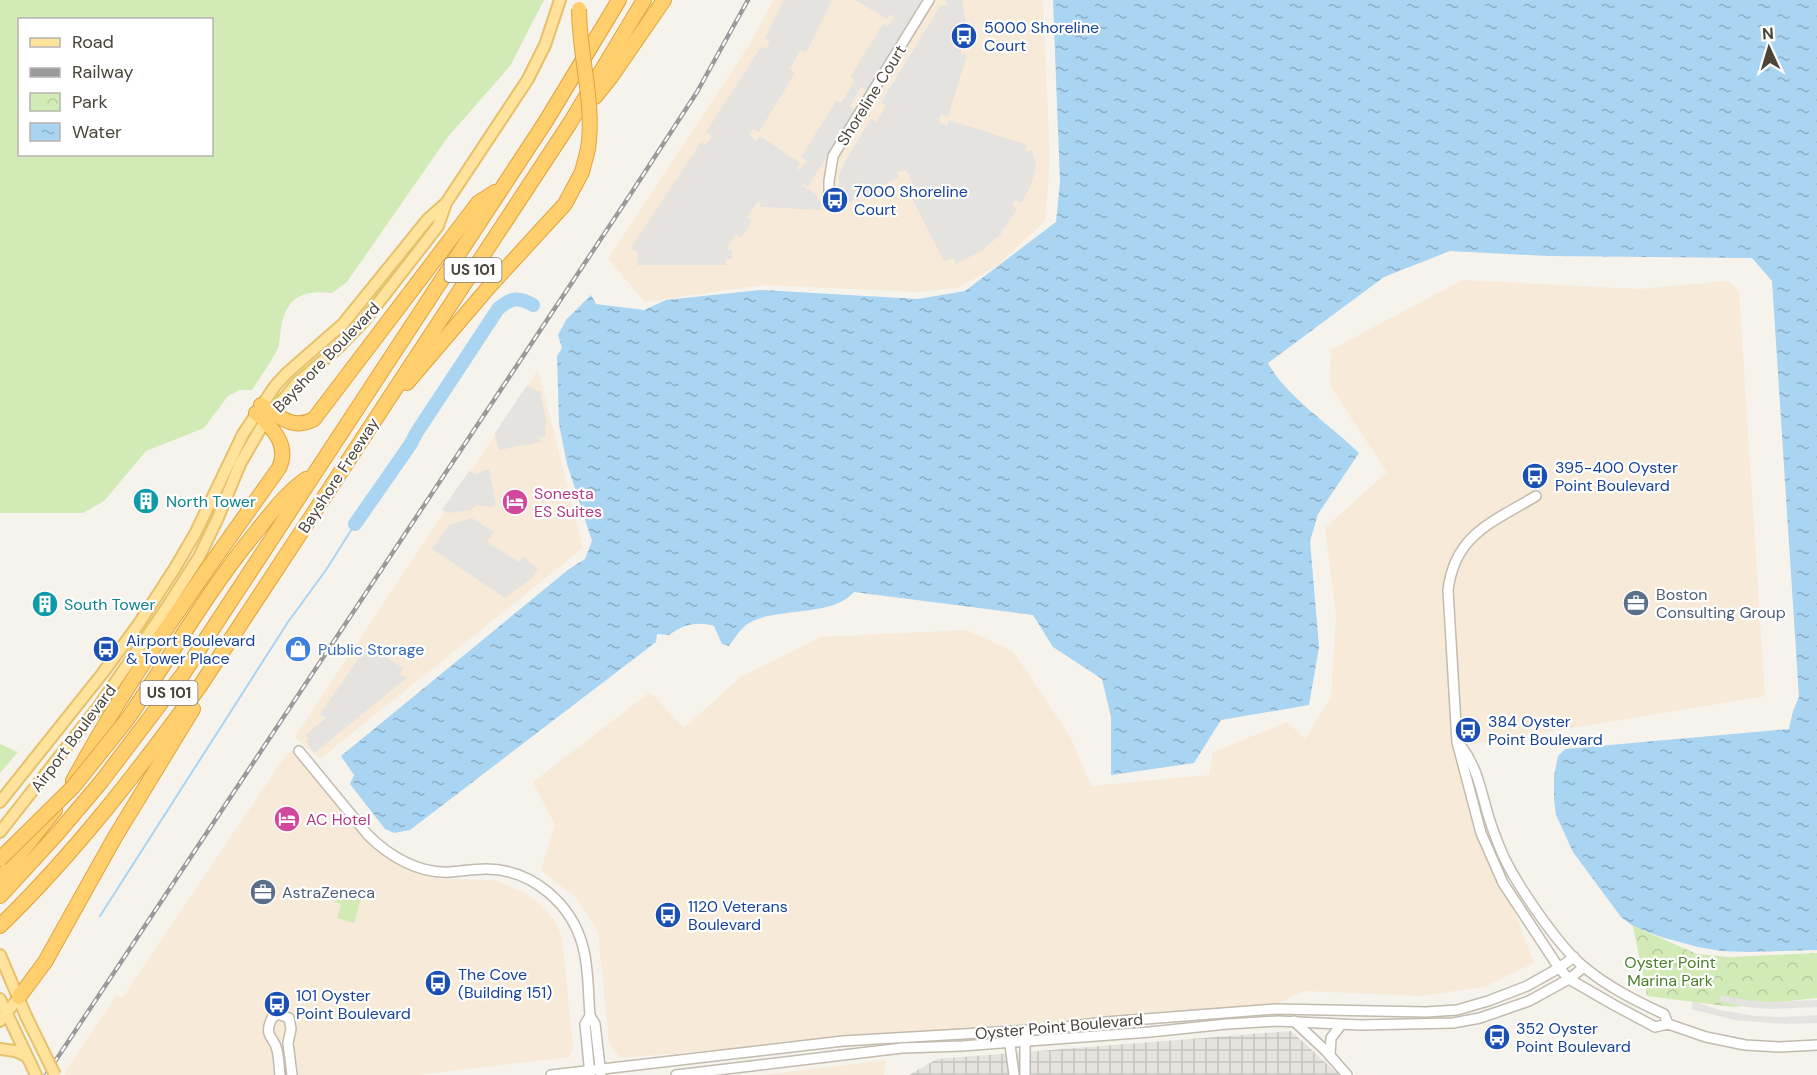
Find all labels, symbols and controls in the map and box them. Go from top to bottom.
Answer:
place label: 5000 Shoreline Court [984,17,1099,56]
legend [18,18,213,156]
north arrow [1739,18,1799,78]
bus stop icon: 5000 Shoreline Court [949,21,979,51]
text: N [1761,23,1775,44]
text: Road [72,30,114,54]
street label: Shoreline Court [832,41,911,150]
text: Railway [72,60,134,84]
text: Park [72,90,108,114]
text: Water [72,120,122,144]
place label: 7000 Shoreline Court [854,181,968,220]
bus stop icon: 7000 Shoreline Court [820,185,850,215]
road number: US 101 [444,258,502,282]
street label: Bayshore Boulevard [268,298,384,417]
street label: Bayshore Freeway [293,413,384,537]
place label: 395-400 Oyster Point Boulevard [1555,457,1678,496]
bus stop icon: 395-400 Oyster Point Boulevard [1520,461,1550,491]
place label: Sonesta ES Suites [534,483,602,522]
building icon: North Tower [131,486,161,516]
hotel icon: Sonesta ES Suites [500,487,530,517]
place label: North Tower [166,491,256,512]
place label: Boston Consulting Group [1656,584,1786,623]
office icon: Boston Consulting Group [1621,588,1651,618]
building icon: South Tower [30,589,60,619]
place label: South Tower [64,594,155,615]
place label: Airport Boulevard & Tower Place [126,630,255,669]
bus stop icon: Airport Boulevard & Tower Place [91,634,121,664]
shop icon: Public Storage [283,634,313,664]
place label: Public Storage [318,639,424,660]
street label: Airport Boulevard [26,680,121,796]
road number: US 101 [140,681,198,705]
place label: 384 Oyster Point Boulevard [1488,711,1603,750]
bus stop icon: 384 Oyster Point Boulevard [1453,715,1483,745]
hotel icon: AC Hotel [272,804,302,834]
place label: AC Hotel [306,809,370,830]
office icon: AstraZeneca [248,877,278,907]
place label: AstraZeneca [282,882,375,903]
place label: 1120 Veterans Boulevard [688,896,788,935]
bus stop icon: 1120 Veterans Boulevard [653,900,683,930]
park label: Oyster Point Marina Park [1624,952,1716,991]
place label: The Cove (Building 151) [458,964,552,1003]
bus stop icon: The Cove (Building 151) [423,968,453,998]
place label: 101 Oyster Point Boulevard [296,985,411,1024]
bus stop icon: 101 Oyster Point Boulevard [262,989,292,1019]
street label: Oyster Point Boulevard [974,1009,1144,1044]
place label: 352 Oyster Point Boulevard [1516,1018,1631,1057]
bus stop icon: 352 Oyster Point Boulevard [1482,1022,1512,1052]

